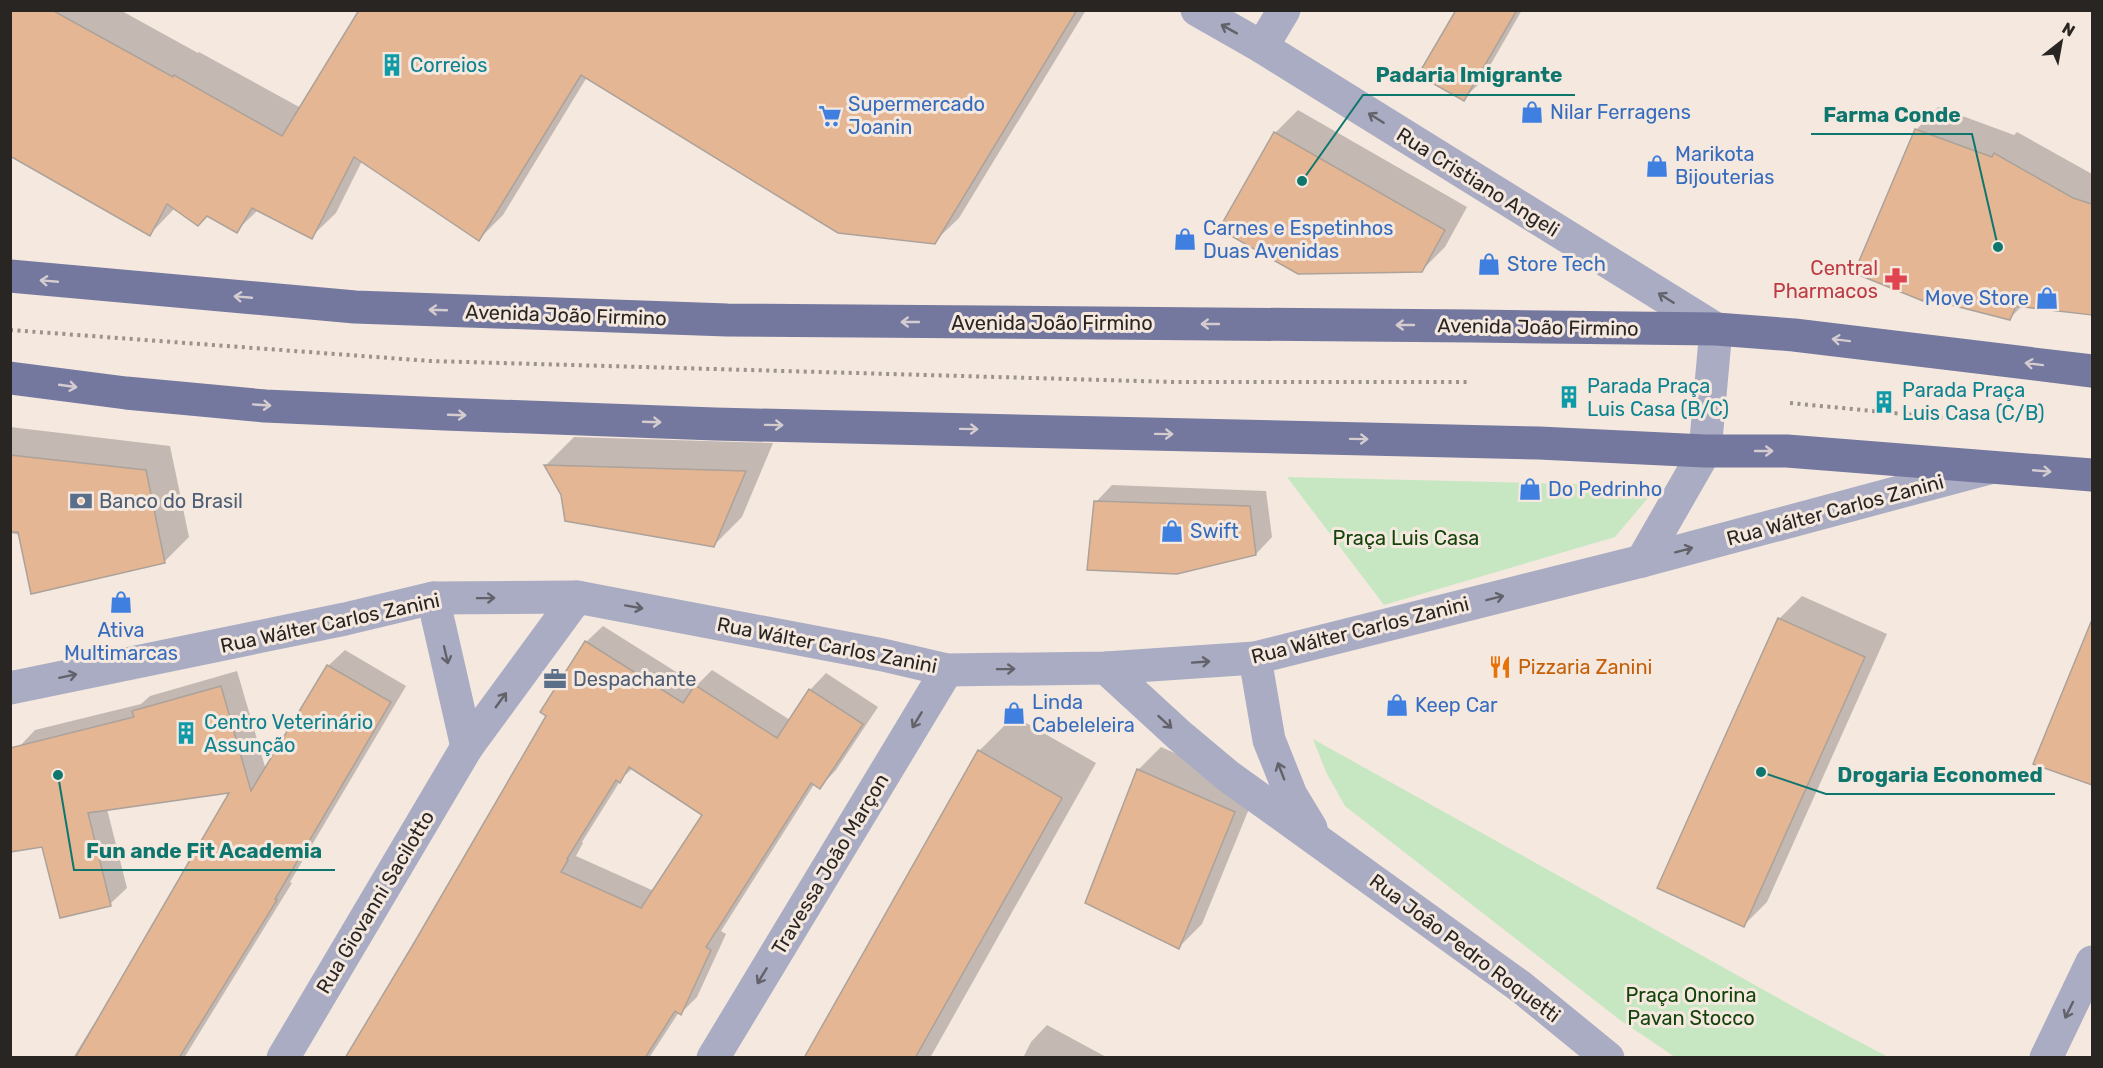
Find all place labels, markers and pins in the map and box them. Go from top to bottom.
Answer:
building icon: Correios [379,52,405,78]
place label: Correios [410,53,488,77]
callout: Padaria Imigrante [1363,56,1575,95]
place label: Supermercado Joanin [848,92,985,139]
callout: Farma Conde [1811,95,1972,134]
shop icon: Nilar Ferragens [1519,99,1545,125]
place label: Nilar Ferragens [1550,100,1691,124]
supermarket icon: Supermercado Joanin [817,103,843,129]
place label: Marikota Bijouterias [1675,142,1775,189]
shop icon: Marikota Bijouterias [1644,153,1670,179]
place label: Carnes e Espetinhos Duas Avenidas [1203,216,1394,263]
shop icon: Carnes e Espetinhos Duas Avenidas [1172,226,1198,252]
shop icon: Store Tech [1476,251,1502,277]
place label: Store Tech [1507,252,1606,276]
place label: Central Pharmacos [1773,256,1878,303]
pharmacy icon: Central Pharmacos [1883,266,1909,292]
shop icon: Move Store [2034,285,2060,311]
place label: Move Store [1925,286,2029,310]
place label: Parada Praça Luis Casa (B/C) [1587,374,1729,421]
place label: Parada Praça Luis Casa (C/B) [1902,378,2045,425]
building icon: Parada Praça Luis Casa (B/C) [1556,384,1582,410]
building icon: Parada Praça Luis Casa (C/B) [1871,389,1897,415]
shop icon: Do Pedrinho [1517,476,1543,502]
place label: Do Pedrinho [1548,477,1662,501]
bank icon: Banco do Brasil [68,488,94,514]
place label: Banco do Brasil [99,489,243,513]
shop icon: Swift [1159,518,1185,544]
place label: Swift [1190,519,1239,543]
shop icon: Ativa Multimarcas [108,589,134,615]
place label: Ativa Multimarcas [64,618,178,665]
restaurant icon: Pizzaria Zanini [1487,654,1513,680]
place label: Pizzaria Zanini [1518,655,1652,679]
office icon: Despachante [542,666,568,692]
place label: Despachante [573,667,696,691]
place label: Linda Cabeleleira [1032,690,1135,737]
shop icon: Keep Car [1384,692,1410,718]
place label: Keep Car [1415,693,1498,717]
shop icon: Linda Cabeleleira [1001,700,1027,726]
place label: Centro Veterinário Assunção [204,710,373,757]
building icon: Centro Veterinário Assunção [173,720,199,746]
callout: Drogaria Economed [1826,755,2055,794]
callout: Fun ande Fit Academia [74,831,335,870]

